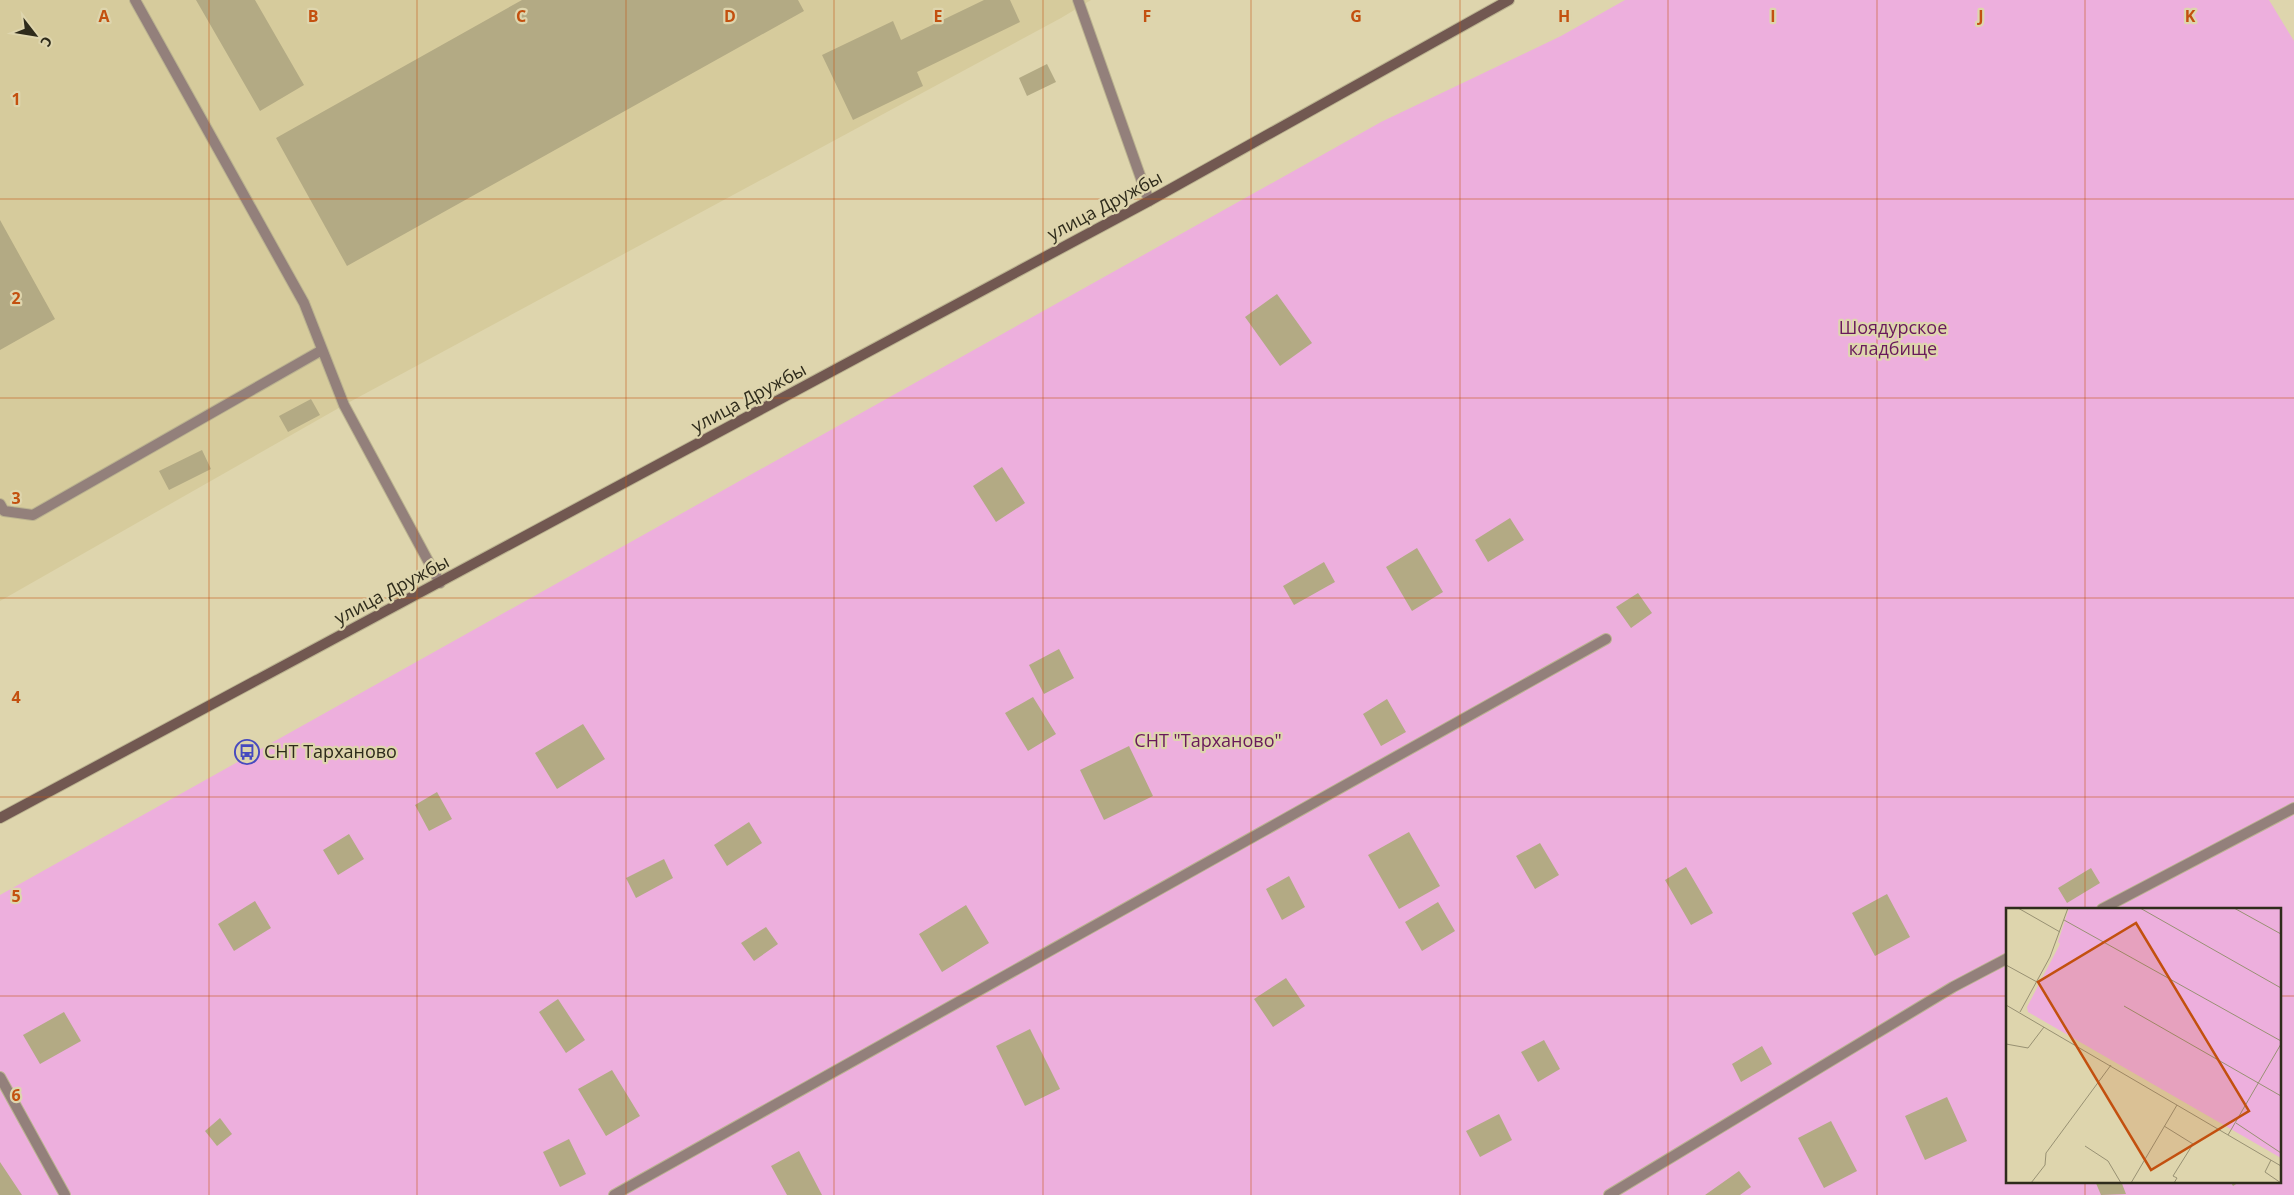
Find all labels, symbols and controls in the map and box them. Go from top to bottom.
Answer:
text: A [98,5,110,27]
text: B [308,5,318,27]
text: C [516,5,526,27]
text: D [724,5,736,27]
text: E [934,5,943,27]
text: F [1143,5,1151,27]
text: G [1350,5,1362,27]
text: H [1558,5,1570,27]
text: I [1770,5,1776,27]
text: J [1976,5,1984,27]
text: K [2185,5,2196,27]
north arrow [10,10,60,60]
text: С [36,33,57,51]
text: 1 [11,88,21,110]
street label: улица Дружбы [1043,165,1166,245]
text: 2 [11,287,21,309]
park label: Шоядурское кладбище [1839,315,1947,360]
street label: улица Дружбы [687,357,810,437]
text: 3 [11,487,21,509]
street label: улица Дружбы [330,549,453,629]
text: 4 [11,686,21,708]
park label: СНТ "Тарханово" [1134,728,1282,752]
bus stop icon: СНТ Тарханово [234,739,260,765]
place label: СНТ Тарханово [264,739,397,763]
text: 5 [11,885,21,907]
inset map [2006,908,2282,1182]
text: 6 [11,1084,21,1106]

